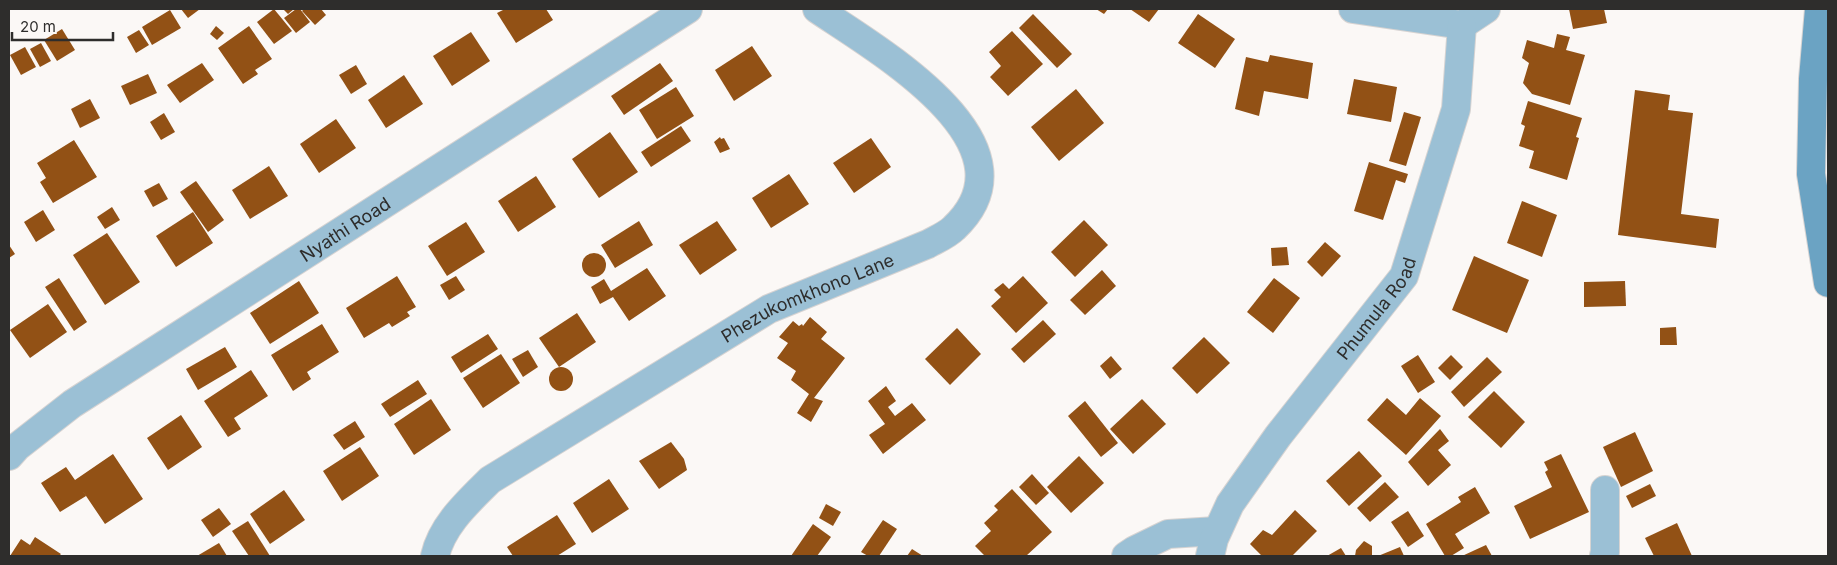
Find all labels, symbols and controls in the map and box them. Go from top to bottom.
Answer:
scale bar [12,10,114,42]
text: 20 m [20,17,56,36]
street label: Nyathi Road [296,192,394,266]
street label: Phezukomkhono Lane [717,249,897,346]
street label: Phumula Road [1332,254,1420,363]

